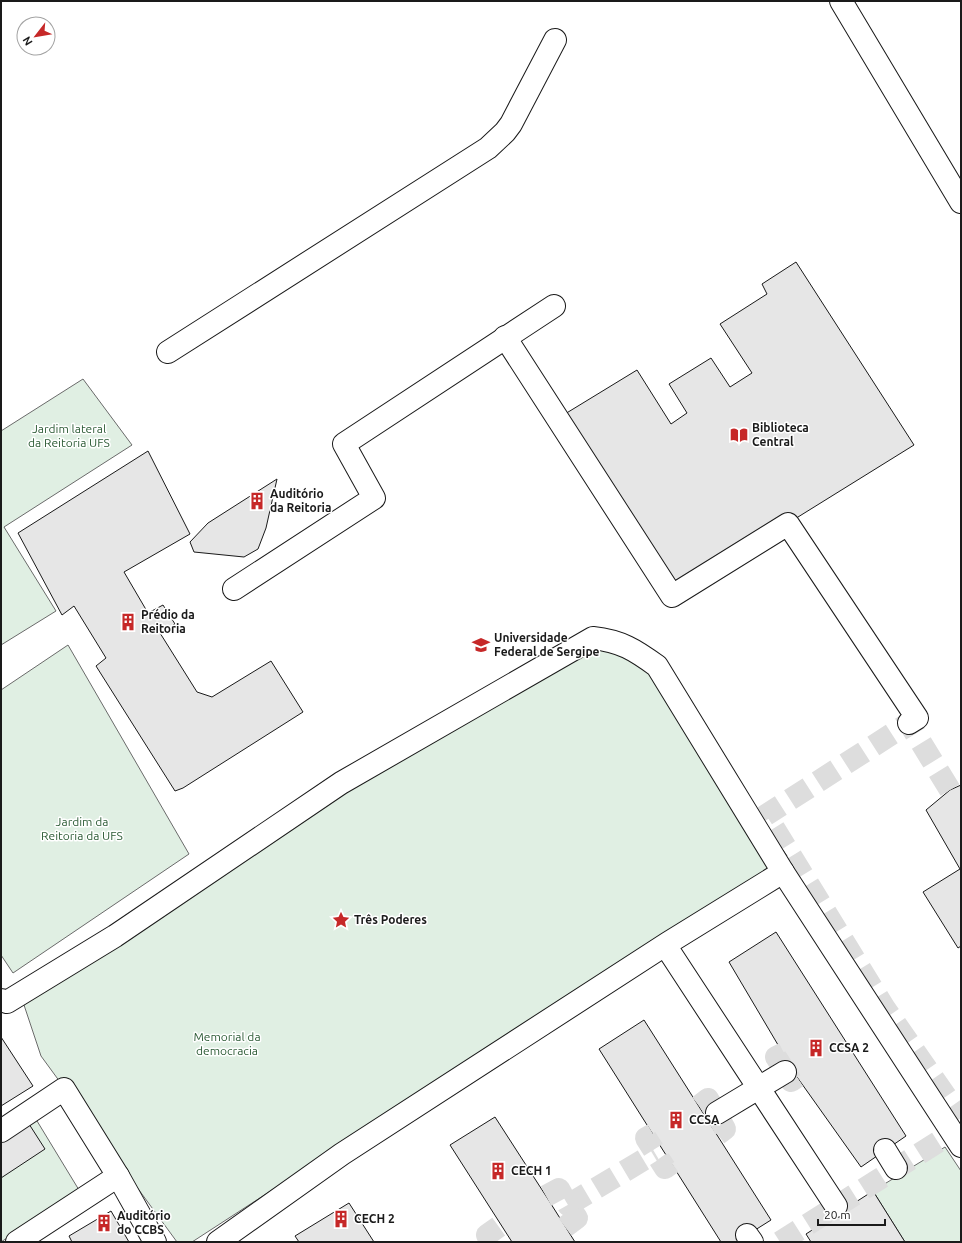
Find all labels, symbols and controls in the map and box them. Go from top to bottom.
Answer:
north arrow [16,16,56,56]
text: N [20,35,35,48]
place label: Biblioteca Central [752,421,809,448]
park label: Jardim lateral da Reitoria UFS [28,422,110,449]
library icon: Biblioteca Central [729,425,749,445]
place label: Auditório da Reitoria [270,487,331,514]
building icon: Auditório da Reitoria [247,491,267,511]
place label: Prédio da Reitoria [141,608,195,635]
building icon: Prédio da Reitoria [118,612,138,632]
place label: Universidade Federal de Sergipe [494,631,600,658]
school or university icon: Universidade Federal de Sergipe [471,635,491,655]
park label: Jardim da Reitoria da UFS [41,815,123,842]
place icon: Três Poderes [331,910,351,930]
place label: Três Poderes [354,913,427,926]
park label: Memorial da democracia [193,1030,261,1057]
building icon: CCSA 2 [806,1038,826,1058]
place label: CCSA 2 [829,1041,869,1054]
building icon: CCSA [666,1110,686,1130]
place label: CCSA [689,1113,720,1126]
building icon: CECH 1 [488,1161,508,1181]
place label: CECH 1 [511,1164,552,1177]
scale bar [818,1201,885,1227]
text: 20 m [824,1208,851,1221]
place label: Auditório do CCBS [117,1209,171,1236]
building icon: CECH 2 [331,1209,351,1229]
place label: CECH 2 [354,1212,395,1225]
building icon: Auditório do CCBS [94,1213,114,1233]

